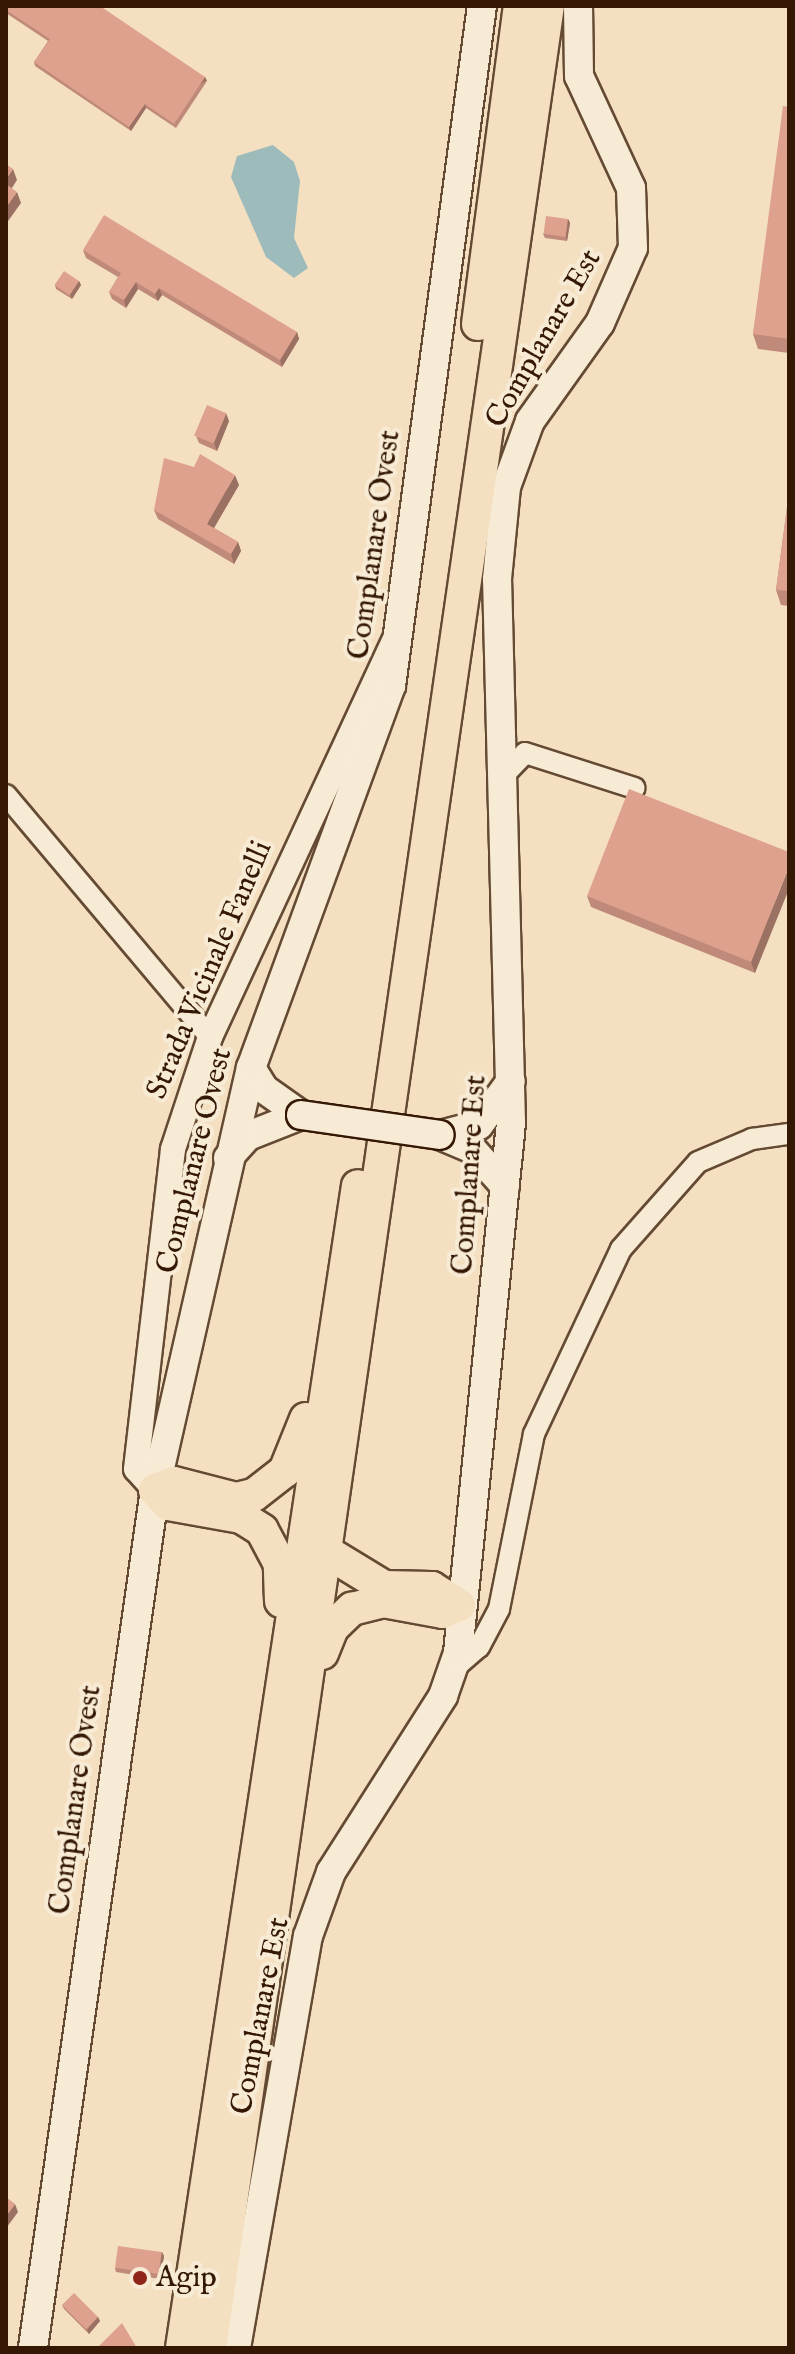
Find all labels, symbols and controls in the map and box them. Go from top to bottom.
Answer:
street label: Complanare Est [478,243,610,435]
street label: Complanare Ovest [341,428,409,662]
street label: Strada Vicinale Fanelli [139,836,281,1104]
street label: Complanare Ovest [150,1045,240,1277]
street label: Complanare Est [445,1074,495,1276]
street label: Complanare Ovest [42,1683,110,1917]
street label: Complanare Est [224,1914,298,2118]
place label: Agip [156,2260,217,2296]
marker: Agip [131,2269,149,2287]

